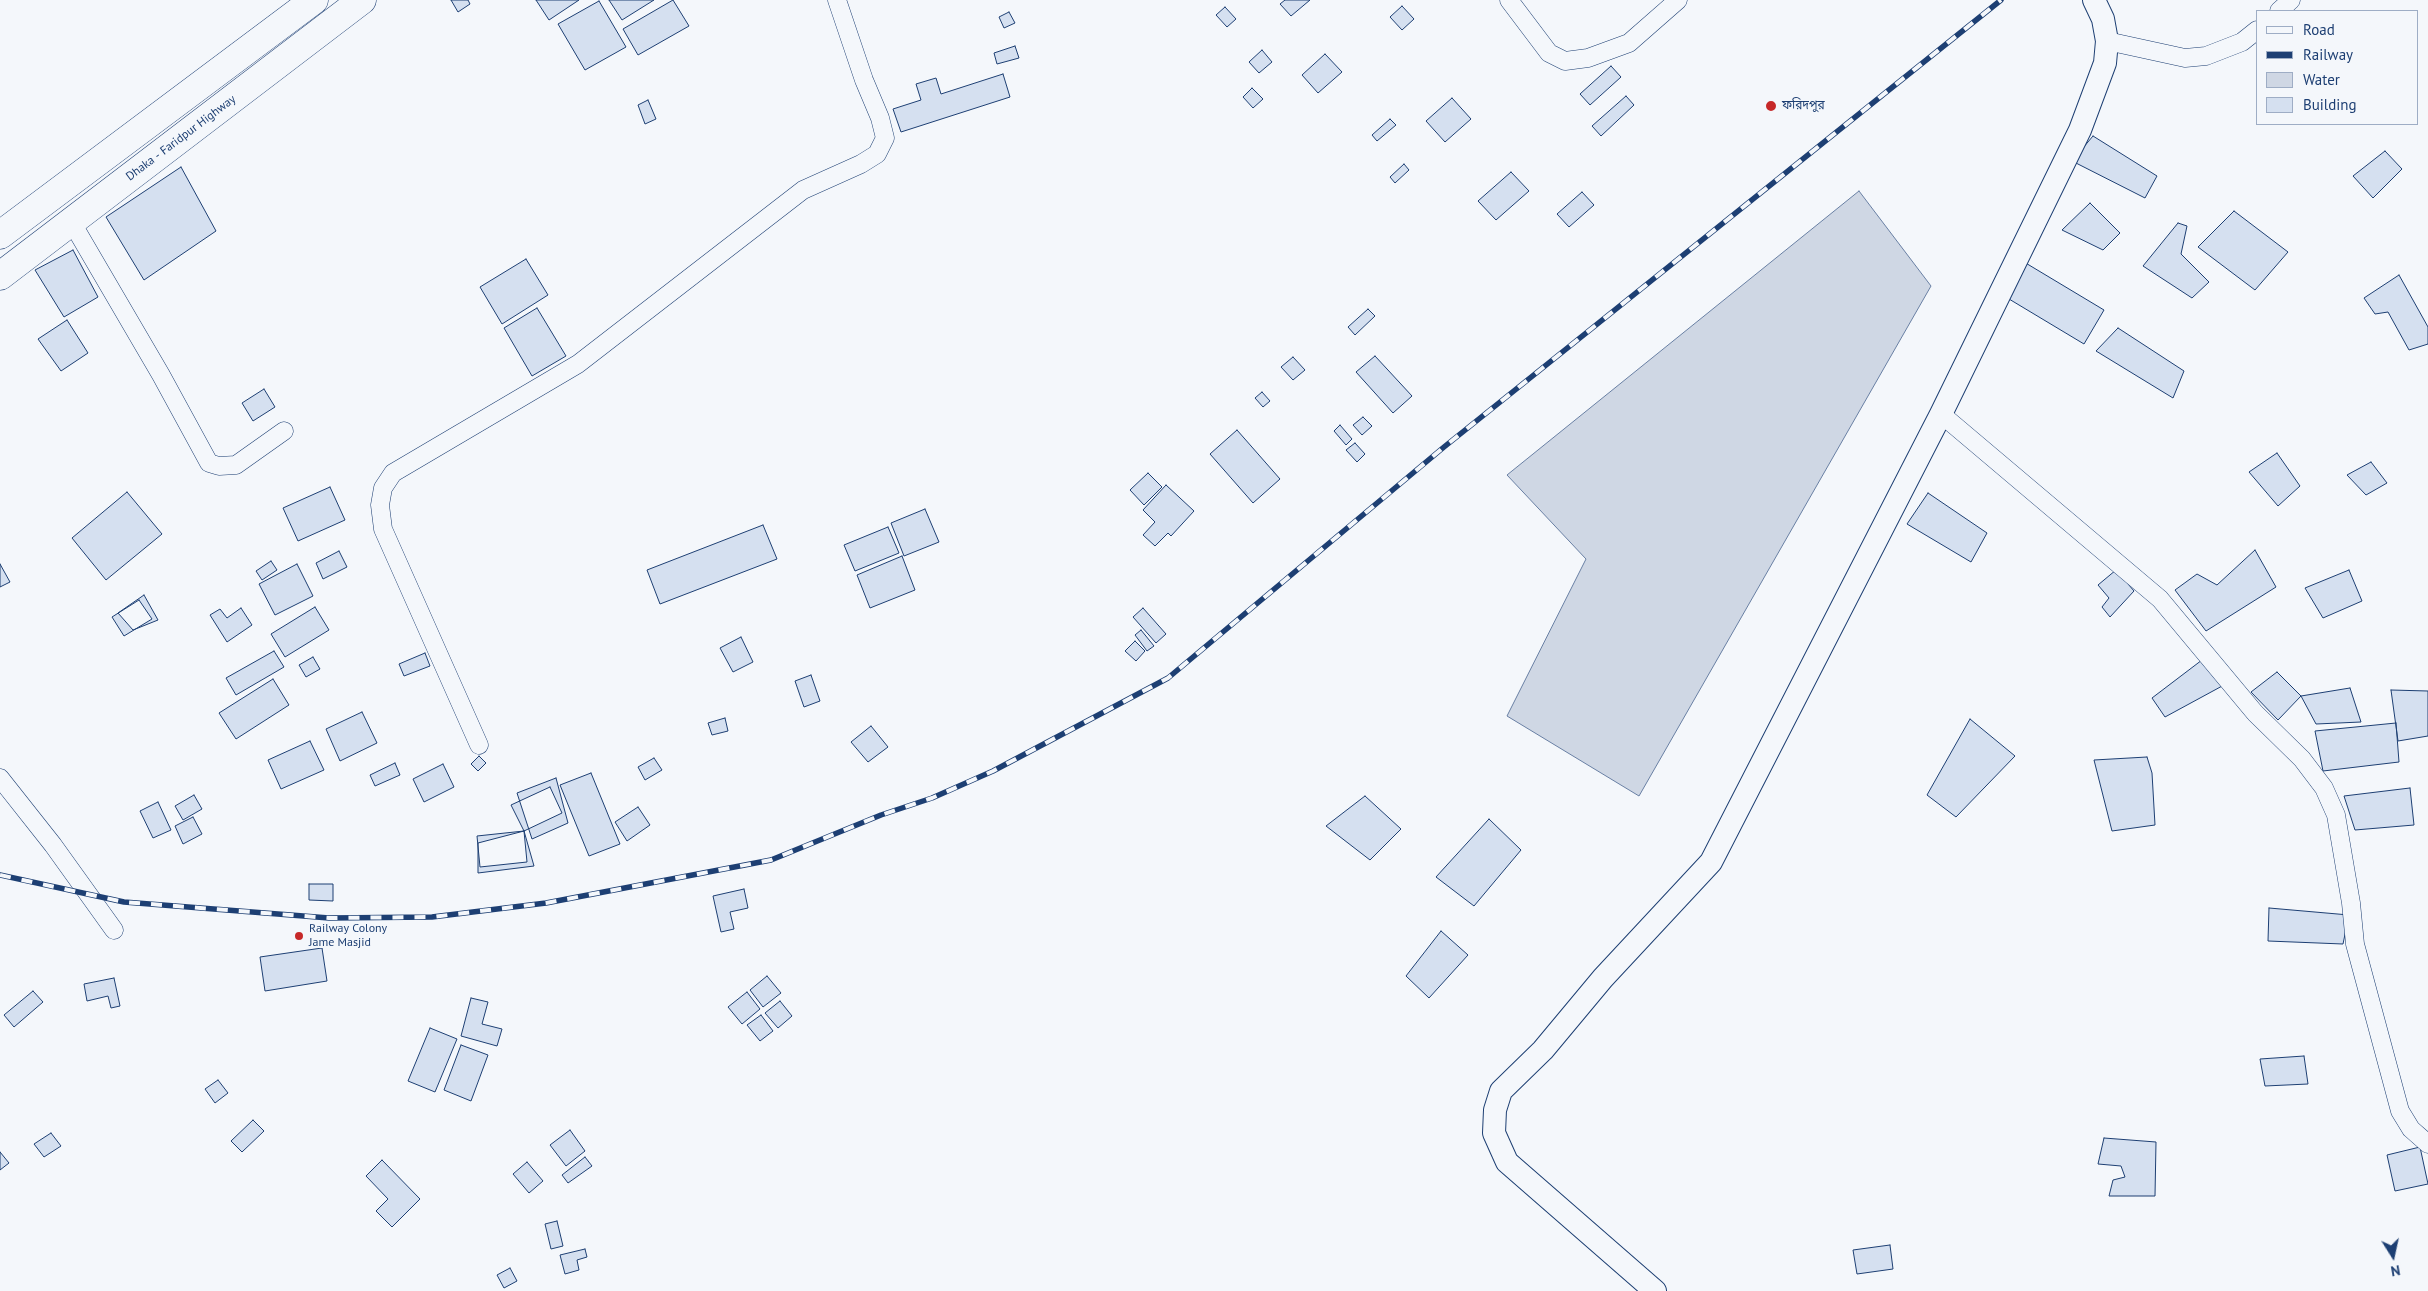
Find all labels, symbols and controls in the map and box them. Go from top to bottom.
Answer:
legend [2256,10,2418,125]
text: Road [2303,20,2335,39]
text: Railway [2303,45,2353,64]
text: Water [2303,70,2340,89]
street label: Dhaka - Faridpur Highway [123,92,239,184]
text: Building [2303,95,2357,114]
marker: ফরিদপুর [1764,99,1778,113]
place label: ফরিদপুর [1782,99,1825,113]
place label: Railway Colony Jame Masjid [309,922,387,950]
marker: Railway Colony Jame Masjid [293,930,305,942]
north arrow [2368,1231,2418,1281]
text: N [2390,1261,2402,1280]

